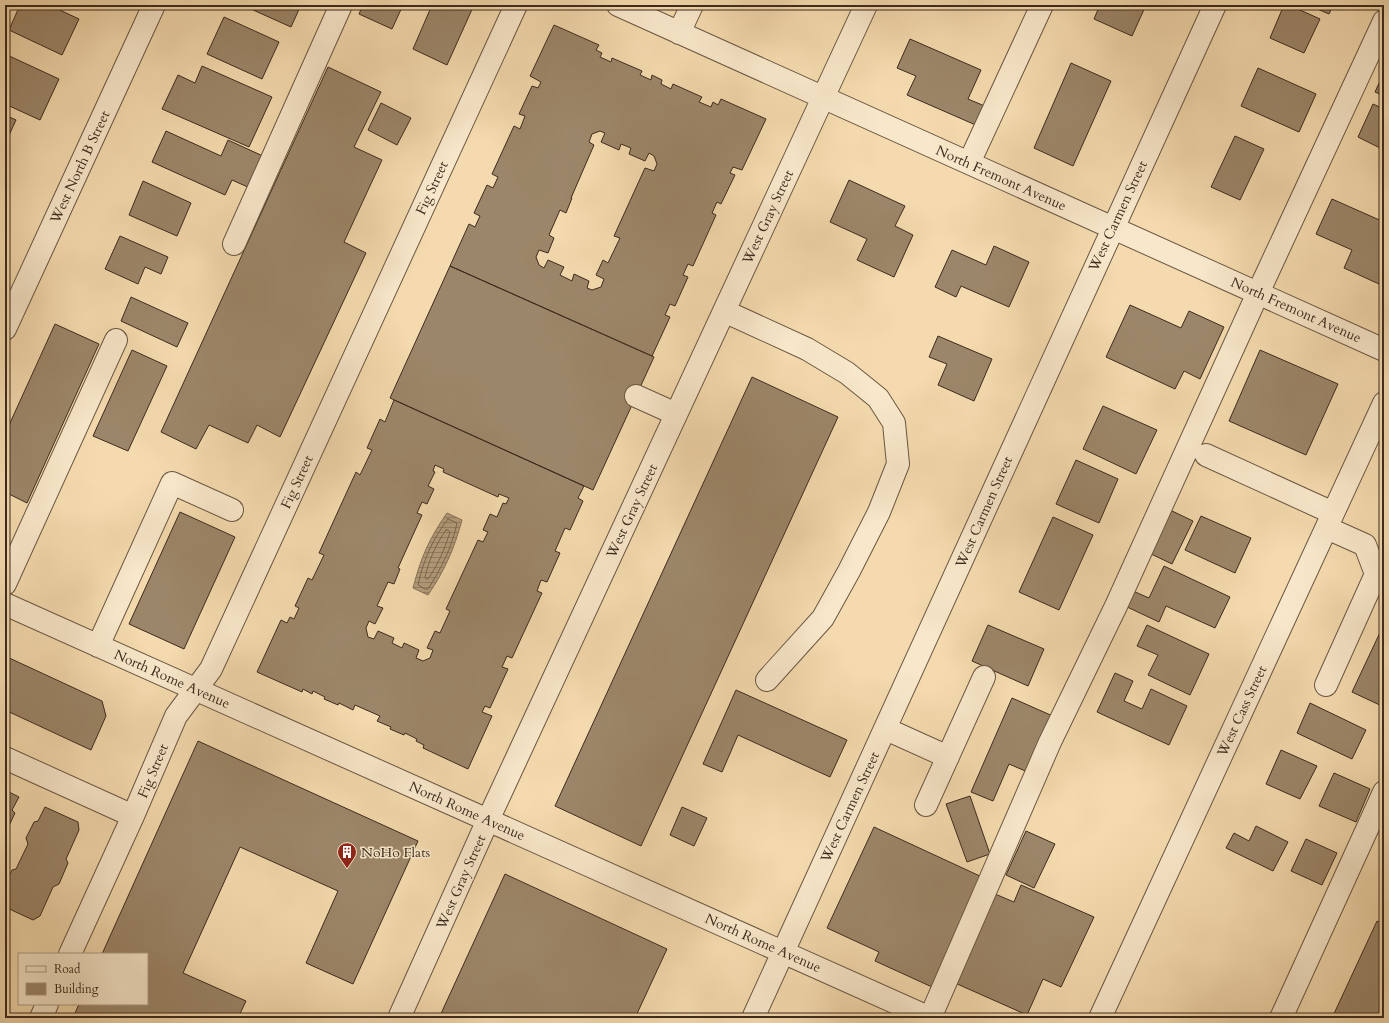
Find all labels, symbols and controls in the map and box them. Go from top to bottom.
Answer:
street label: West North B Street [45,107,115,227]
street label: North Fremont Avenue [933,141,1069,215]
street label: West Carmen Street [1084,157,1152,275]
street label: Fig Street [411,158,453,218]
street label: West Gray Street [737,166,798,268]
street label: North Fremont Avenue [1228,273,1364,347]
street label: Fig Street [276,452,318,512]
street label: West Carmen Street [950,453,1017,572]
street label: West Gray Street [601,460,662,562]
street label: North Rome Avenue [111,645,233,713]
street label: West Cass Street [1212,662,1272,760]
street label: Fig Street [133,740,173,801]
street label: West Carmen Street [816,748,884,866]
street label: North Rome Avenue [406,777,528,845]
street label: West Gray Street [431,831,491,933]
building icon: NoHo Flats [336,841,358,869]
place label: NoHo Flats [361,843,431,862]
street label: North Rome Avenue [702,909,824,977]
legend [18,953,148,1005]
text: Road [54,961,81,977]
text: Building [54,981,99,997]

